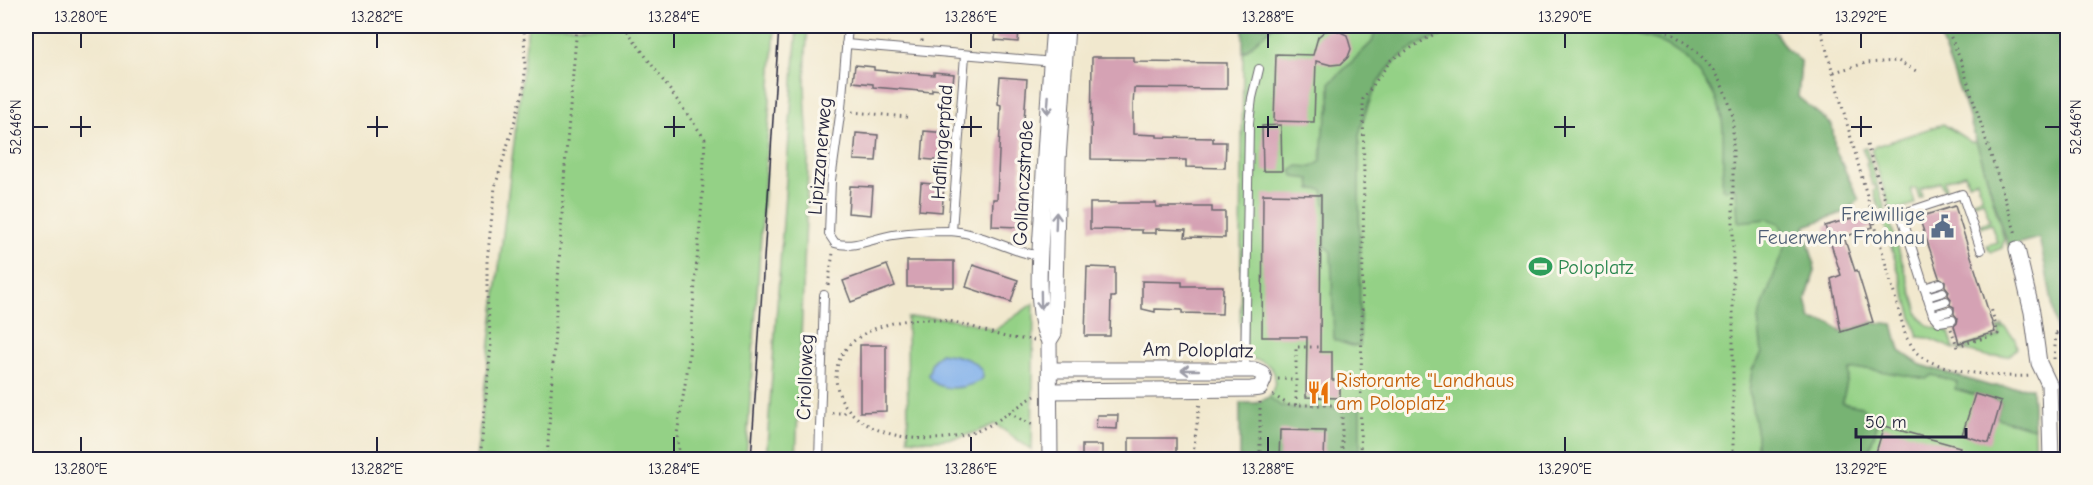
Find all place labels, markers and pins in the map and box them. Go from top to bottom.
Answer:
place label: Freiwillige Feuerwehr Frohnau [1757,203,1925,249]
public building icon: Freiwillige Feuerwehr Frohnau [1930,213,1956,239]
sports icon: Poloplatz [1527,254,1553,280]
place label: Poloplatz [1558,256,1634,279]
place label: Ristorante "Landhaus am Poloplatz" [1336,369,1514,415]
restaurant icon: Ristorante "Landhaus am Poloplatz" [1305,379,1331,405]

